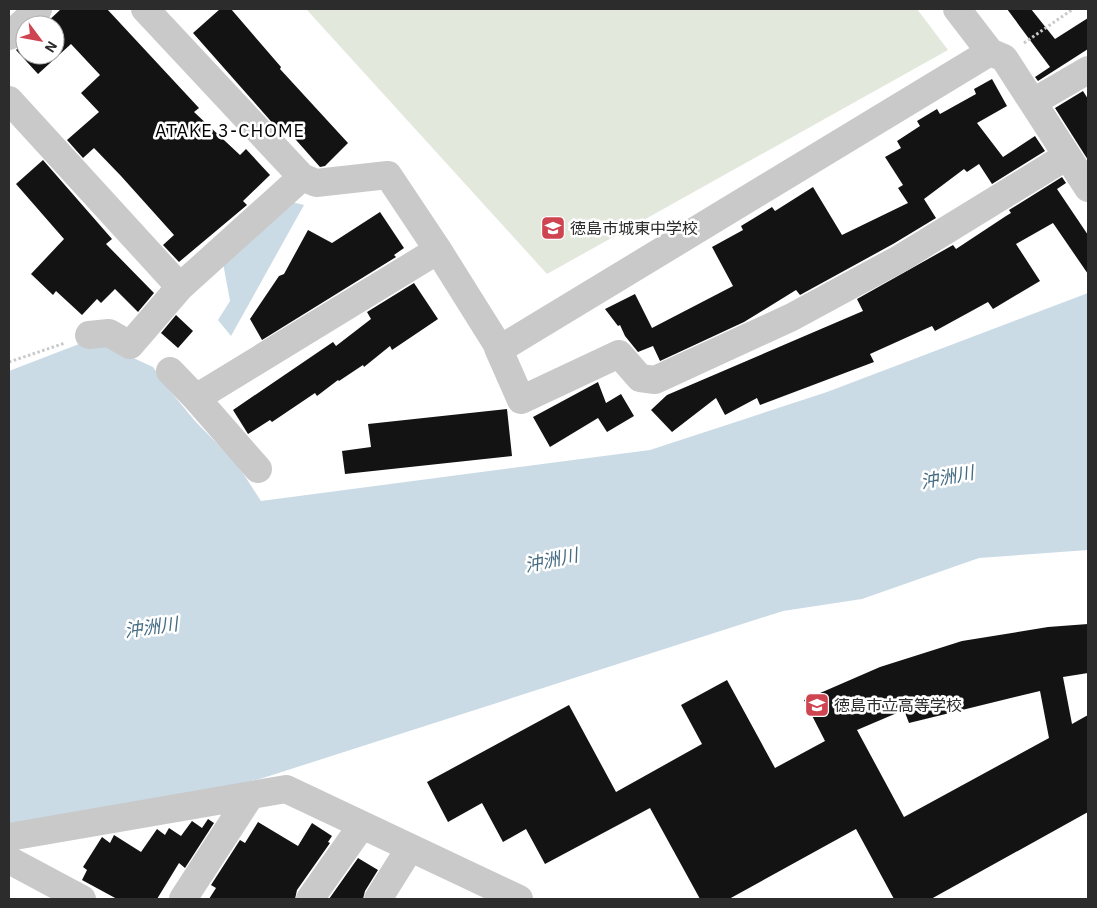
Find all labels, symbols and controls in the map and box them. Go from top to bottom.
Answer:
north arrow [15,15,65,65]
text: N [41,38,61,56]
district label: ATAKE 3-CHOME [155,119,305,142]
school or university icon: 徳島市城東中学校 [540,215,566,241]
place label: 徳島市城東中学校 [570,218,698,238]
water label: 沖洲川 [918,460,978,493]
water label: 沖洲川 [522,543,582,577]
water label: 沖洲川 [123,612,181,642]
school or university icon: 徳島市立高等学校 [804,692,830,718]
place label: 徳島市立高等学校 [834,695,962,715]

